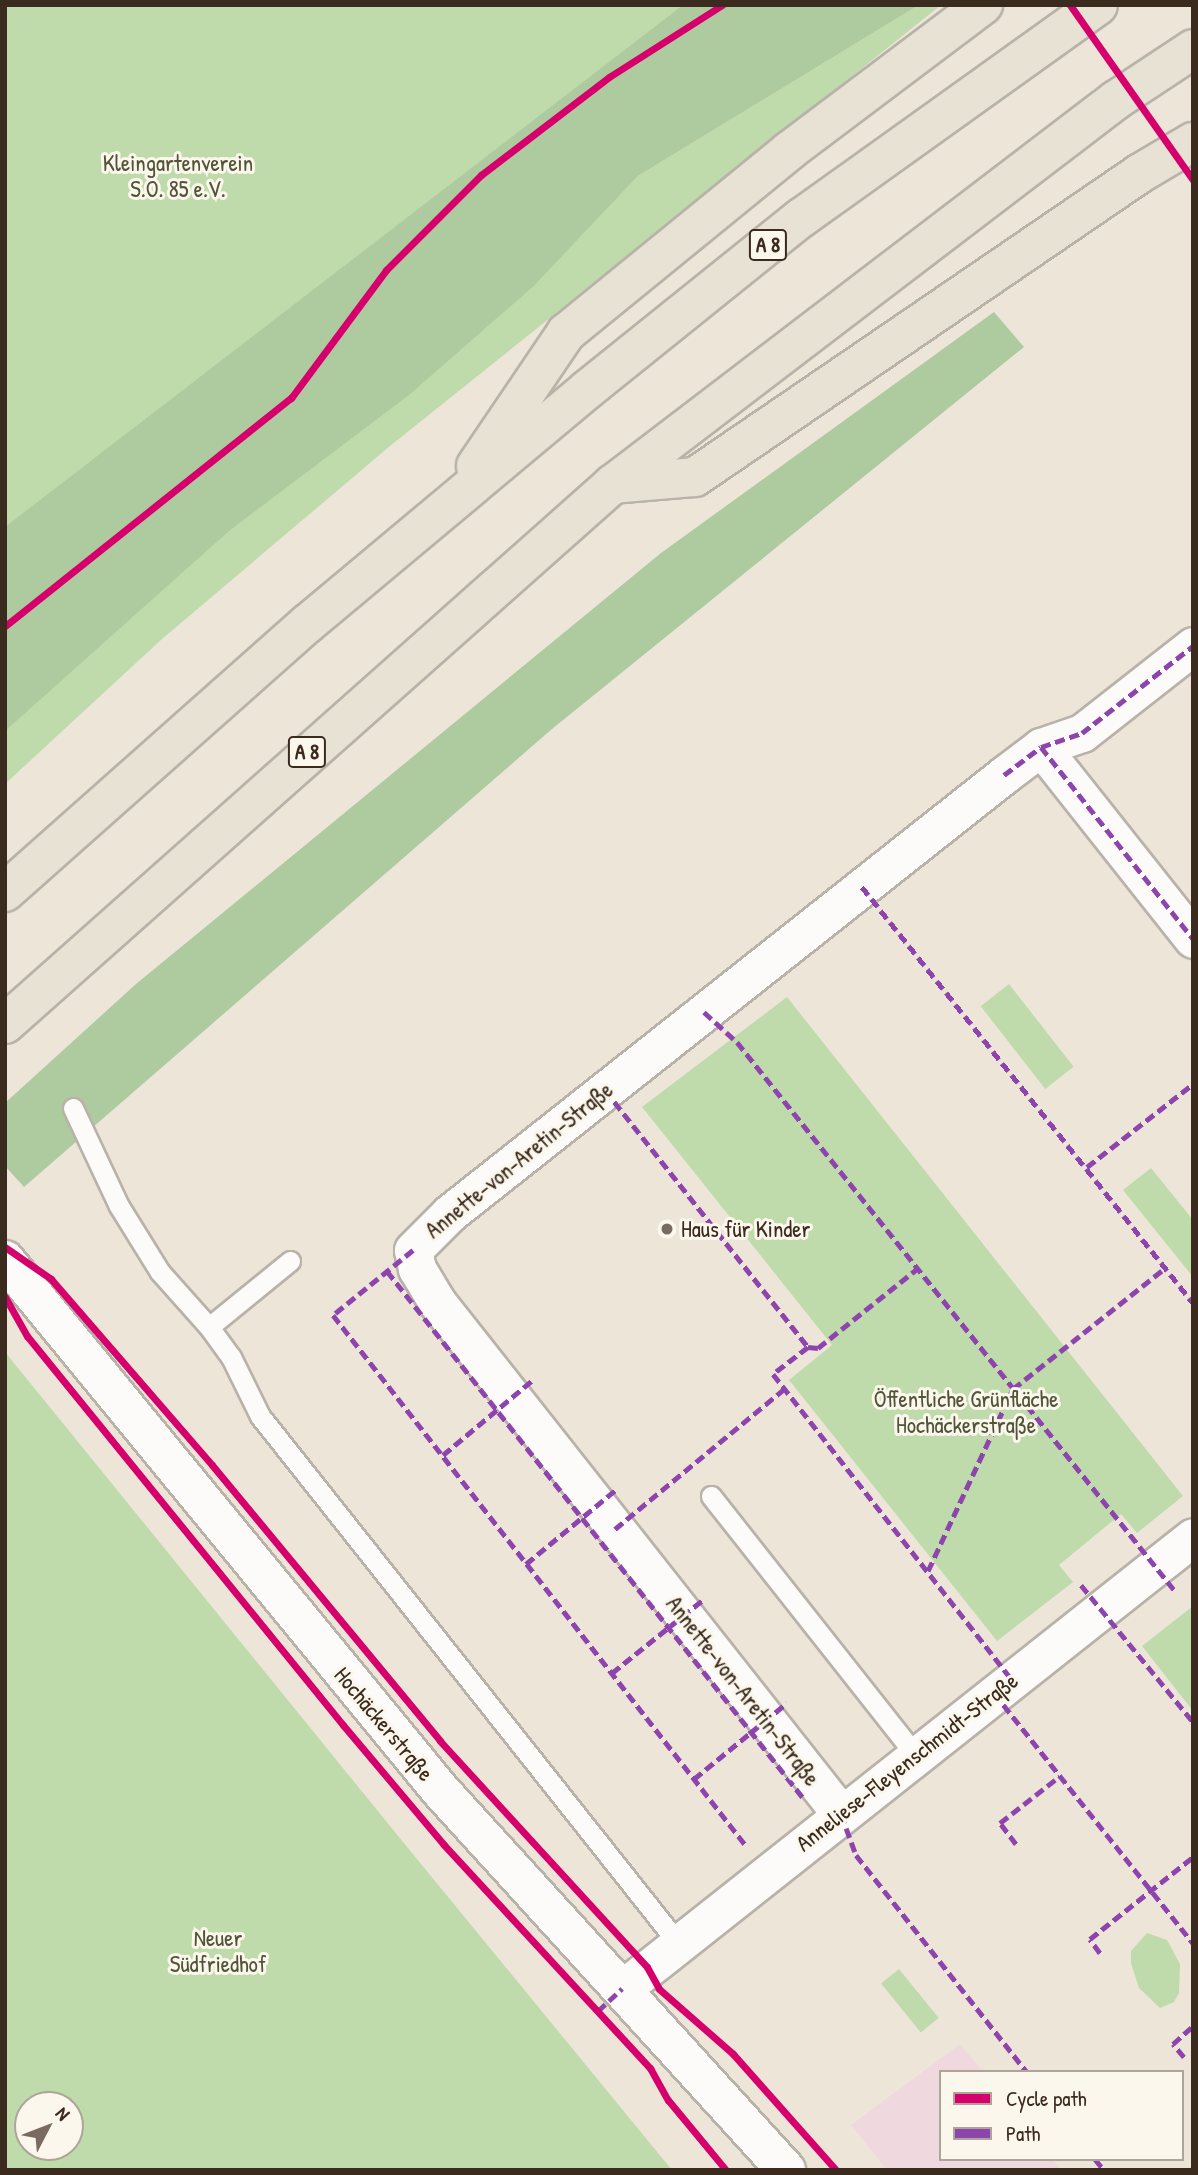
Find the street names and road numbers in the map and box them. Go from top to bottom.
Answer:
road number: A 8 [749,228,787,262]
road number: A 8 [288,734,326,770]
street label: Annette-von-Aretin-Straße [420,1076,618,1244]
street label: Annette-von-Aretin-Straße [660,1591,826,1791]
street label: Hochäckerstraße [328,1661,440,1787]
street label: Anneliese-Fleyenschmidt-Straße [790,1667,1024,1857]

